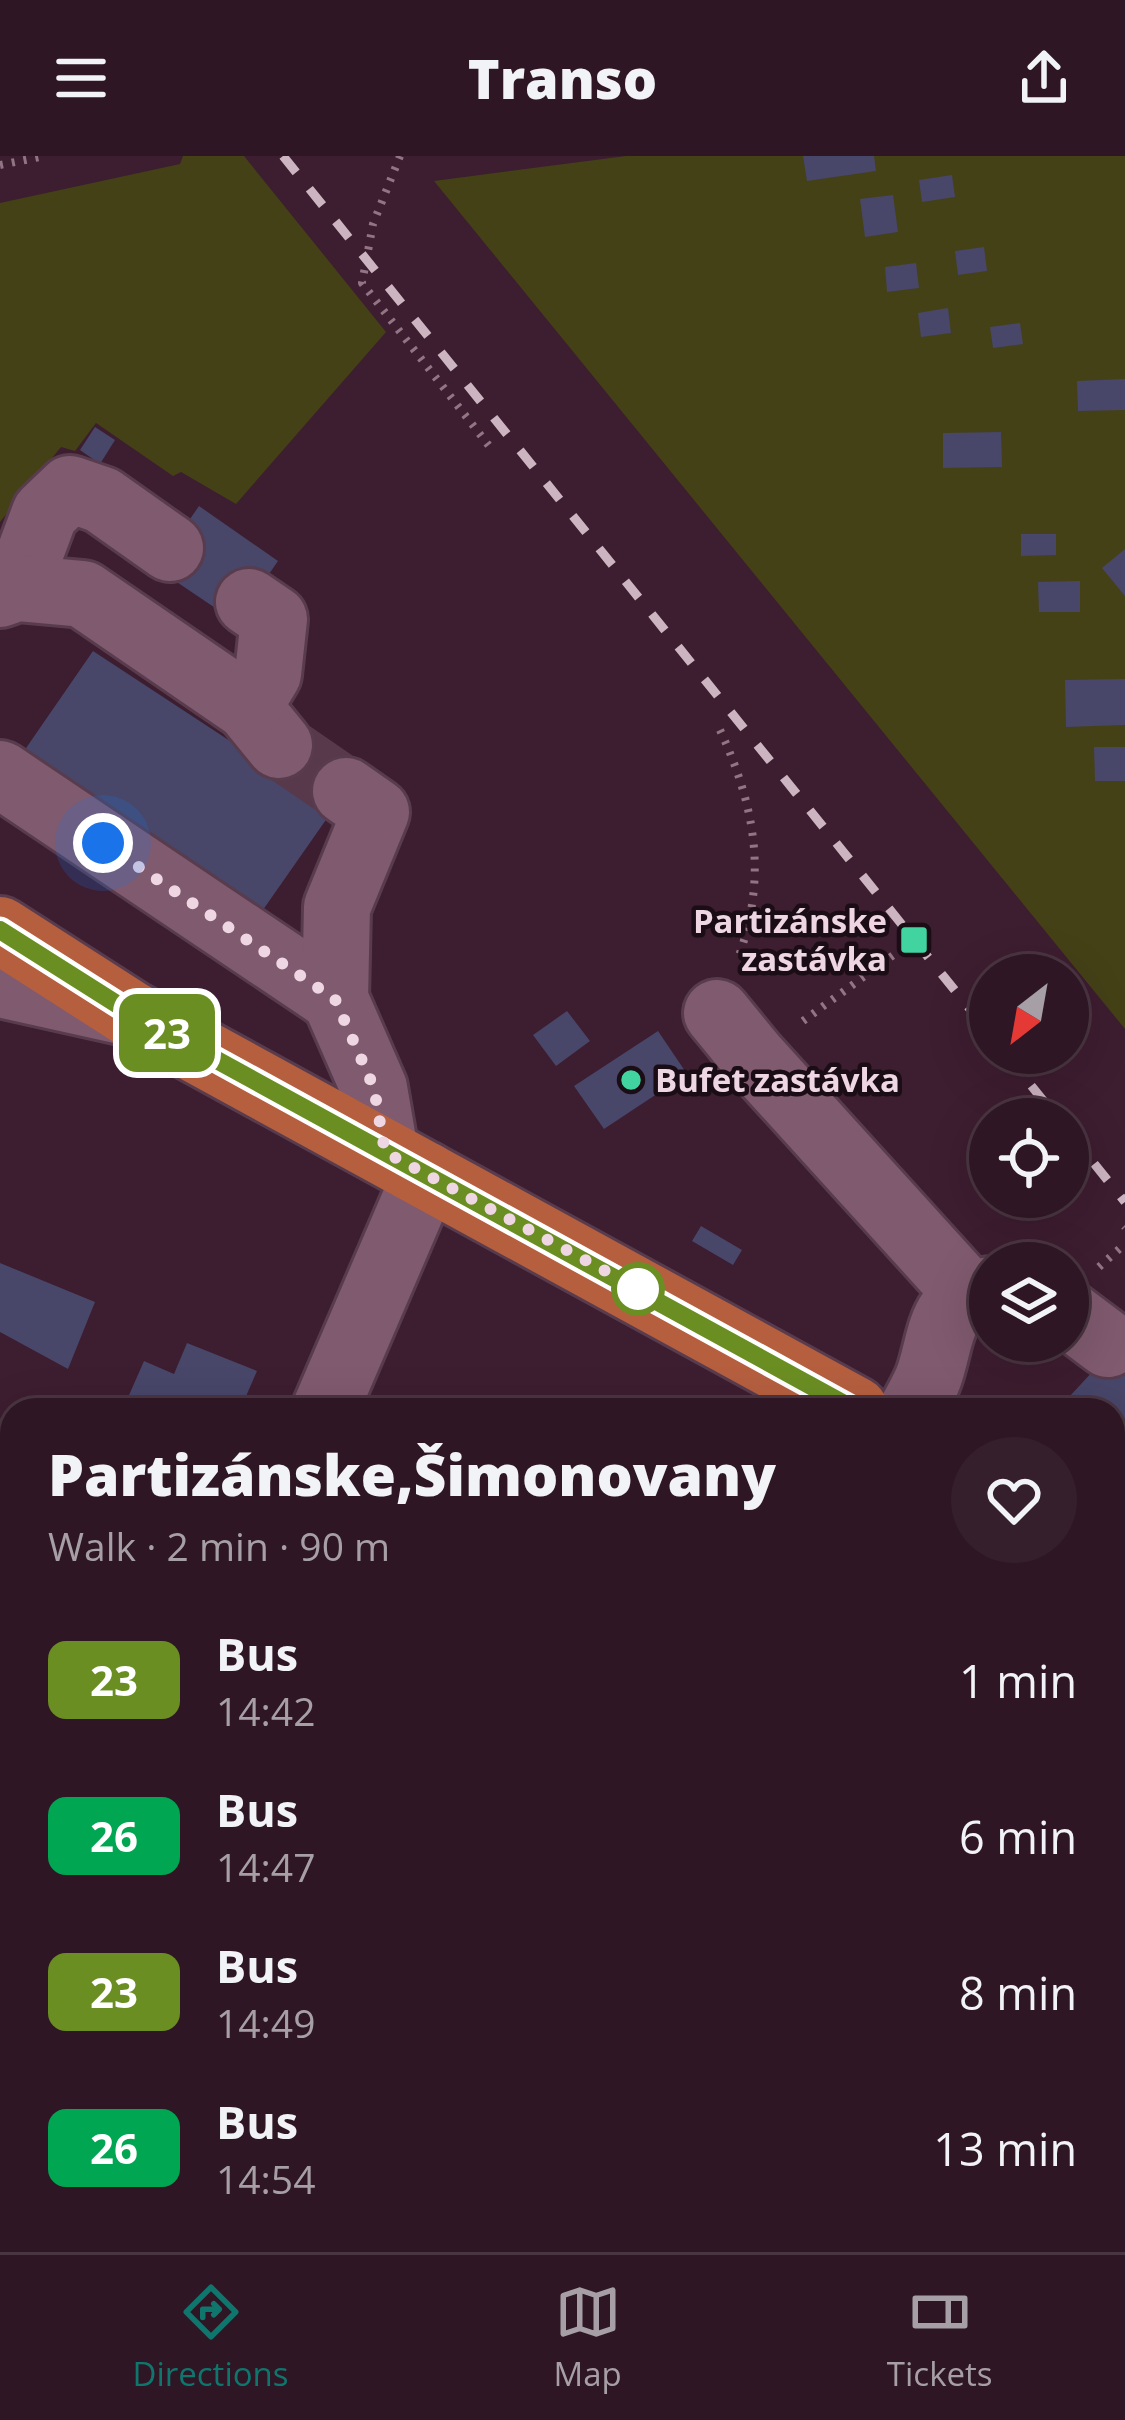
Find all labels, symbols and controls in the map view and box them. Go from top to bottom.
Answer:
text: Transo [468,41,657,115]
icon: menu [48,45,114,111]
icon: share [1011,45,1077,111]
your location [73,813,133,873]
place label: Partizánske zastávka [693,898,887,981]
marker: Partizánske zastávka [898,924,930,956]
north arrow [969,954,1089,1074]
map controls [969,954,1089,1362]
line badge: 23 [113,994,221,1072]
text: 23 [143,1004,191,1061]
place label: Bufet zastávka [655,1057,900,1102]
marker: Bufet zastávka [618,1067,644,1093]
button: locate [969,1098,1089,1218]
button: layers [969,1242,1089,1362]
unlabelled marker [613,1264,663,1314]
text: Partizánske,Šimonovany [48,1435,776,1513]
button: heart [951,1437,1077,1563]
text: Walk · 2 min · 90 m [48,1519,390,1572]
text: Bus [216,1623,298,1684]
text: 1 min [959,1650,1077,1711]
text: 23 [90,1651,138,1708]
text: 14:42 [216,1684,315,1737]
text: Bus [216,1779,298,1840]
text: 6 min [959,1806,1077,1867]
text: 26 [90,1807,138,1864]
text: 14:47 [216,1840,315,1893]
text: Bus [216,1935,298,1996]
text: 8 min [959,1962,1077,2023]
text: 23 [90,1963,138,2020]
text: 14:49 [216,1996,315,2049]
text: Bus [216,2091,298,2152]
text: 13 min [933,2118,1077,2179]
text: 26 [90,2119,138,2176]
text: 14:54 [216,2152,315,2205]
tab: Directions [133,2279,289,2396]
tab: Map [554,2279,622,2396]
tab: Tickets [887,2279,992,2396]

